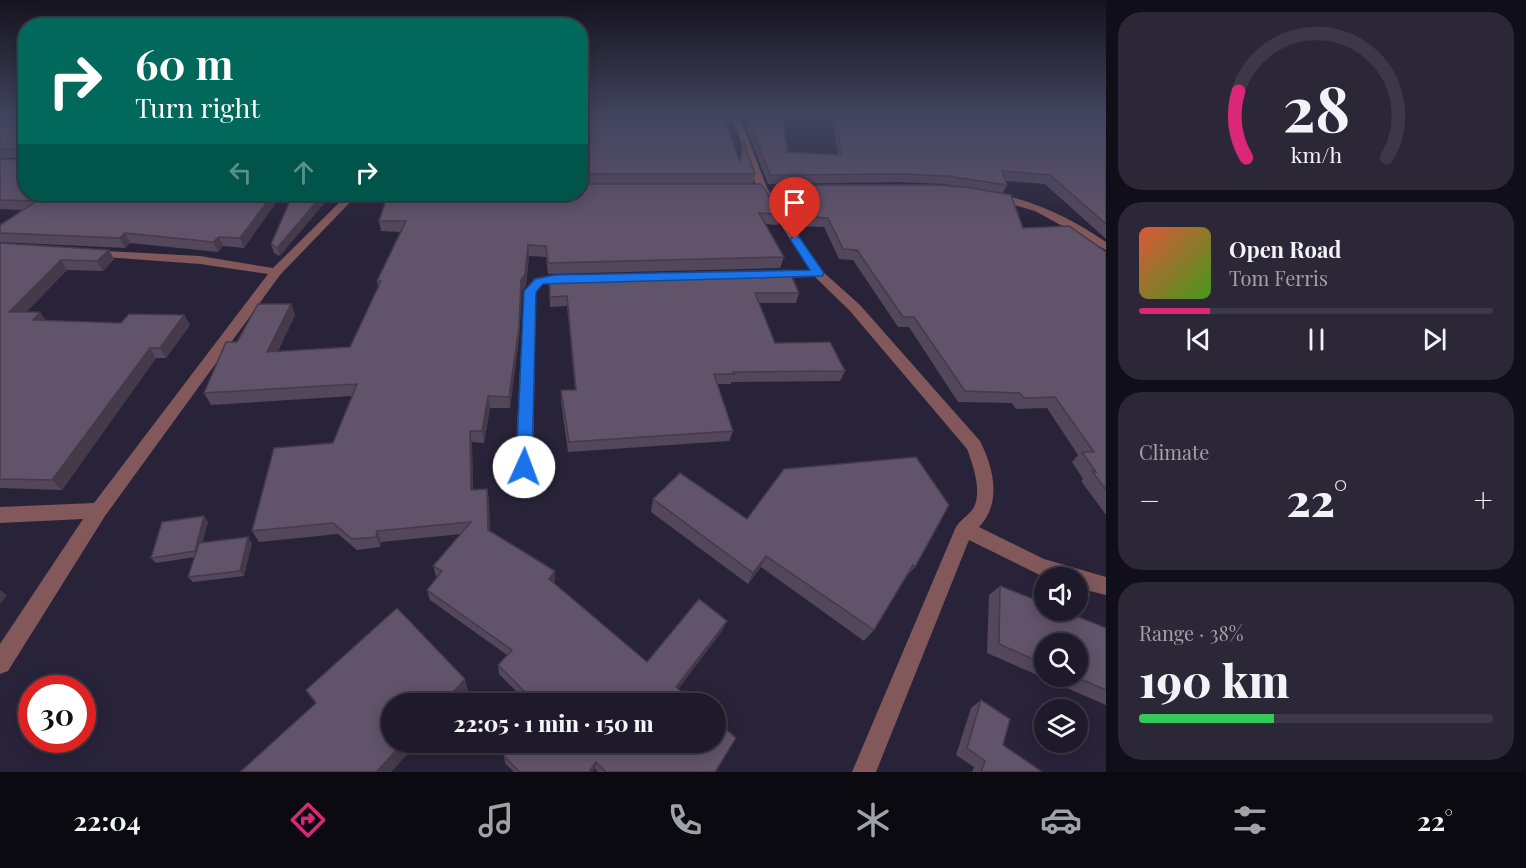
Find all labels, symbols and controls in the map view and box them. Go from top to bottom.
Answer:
text: 60 m [135,35,233,91]
icon: right [36,42,114,120]
text: 28 [1282,64,1350,148]
text: Turn right [135,89,260,125]
text: km/h [1290,140,1342,168]
icon: left [224,156,257,189]
icon: ahead [287,156,320,189]
icon: right [350,156,383,189]
pin [769,177,820,239]
icon: arrive [778,186,811,219]
text: Open Road [1229,234,1341,264]
text: Tom Ferris [1229,264,1328,291]
icon: previous [1182,323,1215,356]
icon: pause [1300,323,1333,356]
icon: next [1418,323,1451,356]
position arrow [492,435,556,499]
text: Climate [1139,438,1209,465]
text: 22° [1287,468,1347,528]
text: − [1139,477,1160,521]
text: + [1474,477,1493,521]
map controls [1034,567,1088,753]
button: sound [1034,567,1088,621]
text: Range · 38% [1139,619,1244,646]
button: search [1034,633,1088,687]
text: 190 km [1139,649,1289,709]
speed limit sign: 30 [18,675,96,753]
button: layers [1034,699,1088,753]
text: 22:05 · 1 min · 150 m [454,708,653,738]
icon: directions [287,799,329,841]
icon: music [475,799,517,841]
icon: phone [664,799,706,841]
icon: climate [852,799,894,841]
icon: car [1040,799,1082,841]
icon: filters [1229,799,1271,841]
text: 22:04 [73,802,141,838]
text: 22° [1417,802,1453,838]

